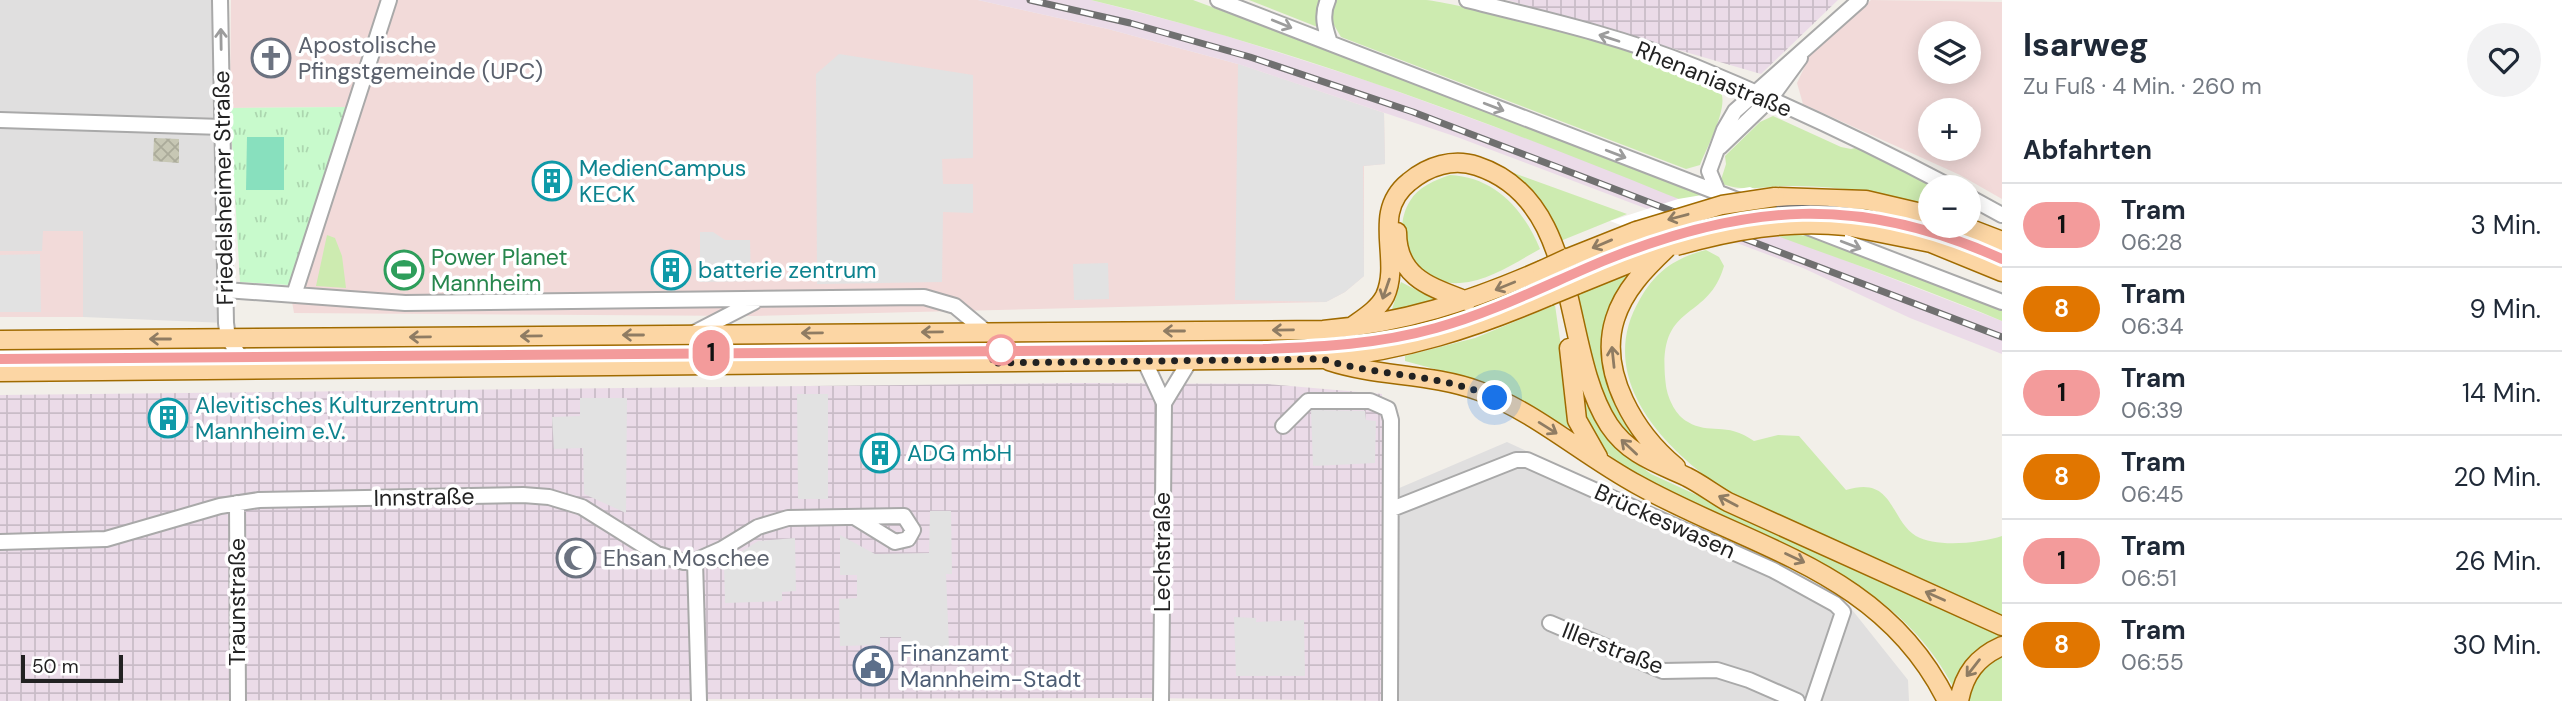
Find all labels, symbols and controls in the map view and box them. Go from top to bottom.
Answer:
one-way arrow [1271,19,1292,32]
map controls [1918,21,1981,238]
button: layers [1918,21,1981,84]
text: Isarweg [2023,23,2149,66]
button: heart [2467,23,2541,97]
one-way arrow [214,28,228,51]
place label: Apostolische Pfingstgemeinde (UPC) [298,30,543,86]
one-way arrow [1598,31,1620,44]
street label: Rhenaniastraße [1631,34,1797,124]
church icon: Apostolische Pfingstgemeinde (UPC) [250,37,292,79]
street label: Friedelsheimer Straße [206,70,240,306]
text: Zu Fuß · 4 Min. · 260 m [2023,71,2262,101]
button: + [1918,98,1981,161]
one-way arrow [1483,101,1504,114]
text: Abfahrten [2023,133,2152,167]
one-way arrow [1605,149,1627,162]
place label: MedienCampus KECK [579,153,746,209]
building icon: MedienCampus KECK [531,160,573,202]
button: − [1918,175,1981,238]
text: Tram [2121,193,2186,227]
text: 3 Min. [2471,208,2541,242]
text: 1 [2057,209,2066,240]
one-way arrow [1667,211,1689,224]
text: 06:28 [2121,227,2183,257]
one-way arrow [1591,238,1613,251]
one-way arrow [1840,240,1862,252]
place label: Power Planet Mannheim [431,242,568,298]
sports icon: Power Planet Mannheim [383,249,425,291]
building icon: batterie zentrum [650,249,692,291]
place label: batterie zentrum [698,255,877,285]
one-way arrow [1379,277,1391,299]
text: Tram [2121,277,2186,311]
one-way arrow [1495,280,1516,293]
text: 9 Min. [2470,292,2541,326]
text: 8 [2054,293,2069,324]
text: 06:34 [2121,311,2183,341]
one-way arrow [1271,323,1294,337]
one-way arrow [1163,324,1186,338]
one-way arrow [921,325,944,338]
one-way arrow [800,326,823,340]
one-way arrow [622,328,645,342]
one-way arrow [520,329,543,342]
one-way arrow [409,330,432,343]
line badge: 1 [688,330,734,376]
one-way arrow [149,332,172,346]
unlabelled marker [986,335,1016,365]
text: 1 [707,337,715,368]
one-way arrow [1607,346,1620,369]
text: Tram [2121,361,2186,395]
text: 14 Min. [2462,376,2541,410]
text: 1 [2057,377,2066,408]
your location [1477,380,1512,415]
place label: Alevitisches Kulturzentrum Mannheim e.V. [195,390,479,446]
text: 06:39 [2121,395,2183,425]
building icon: Alevitisches Kulturzentrum Mannheim e.V. [147,397,189,439]
one-way arrow [1538,422,1558,436]
building icon: ADG mbH [859,432,901,474]
place label: ADG mbH [907,438,1012,468]
one-way arrow [1620,439,1638,455]
text: Tram [2121,445,2186,479]
text: 20 Min. [2453,460,2541,494]
text: 8 [2054,461,2069,492]
street label: Brückeswasen [1590,477,1740,565]
text: 06:45 [2121,479,2184,509]
street label: Innstraße [373,481,475,513]
street label: Lechstraße [1147,492,1177,612]
one-way arrow [1718,494,1739,507]
text: Tram [2121,529,2186,563]
mosque icon: Ehsan Moschee [555,537,597,579]
street label: Traunstraße [222,538,252,666]
place label: Ehsan Moschee [603,543,770,573]
text: 26 Min. [2455,544,2541,578]
text: 1 [2057,545,2066,576]
one-way arrow [1784,552,1805,565]
text: 06:51 [2121,563,2177,593]
one-way arrow [1925,589,1946,602]
text: Tram [2121,613,2186,647]
street label: Illerstraße [1558,615,1668,681]
text: 30 Min. [2453,628,2541,662]
text: 8 [2054,629,2069,660]
place label: Finanzamt Mannheim-Stadt [900,638,1081,694]
public building icon: Finanzamt Mannheim-Stadt [852,645,894,687]
text: 06:55 [2121,647,2184,677]
scale bar [21,652,122,684]
text: 50 m [32,654,79,679]
one-way arrow [1966,658,1981,676]

